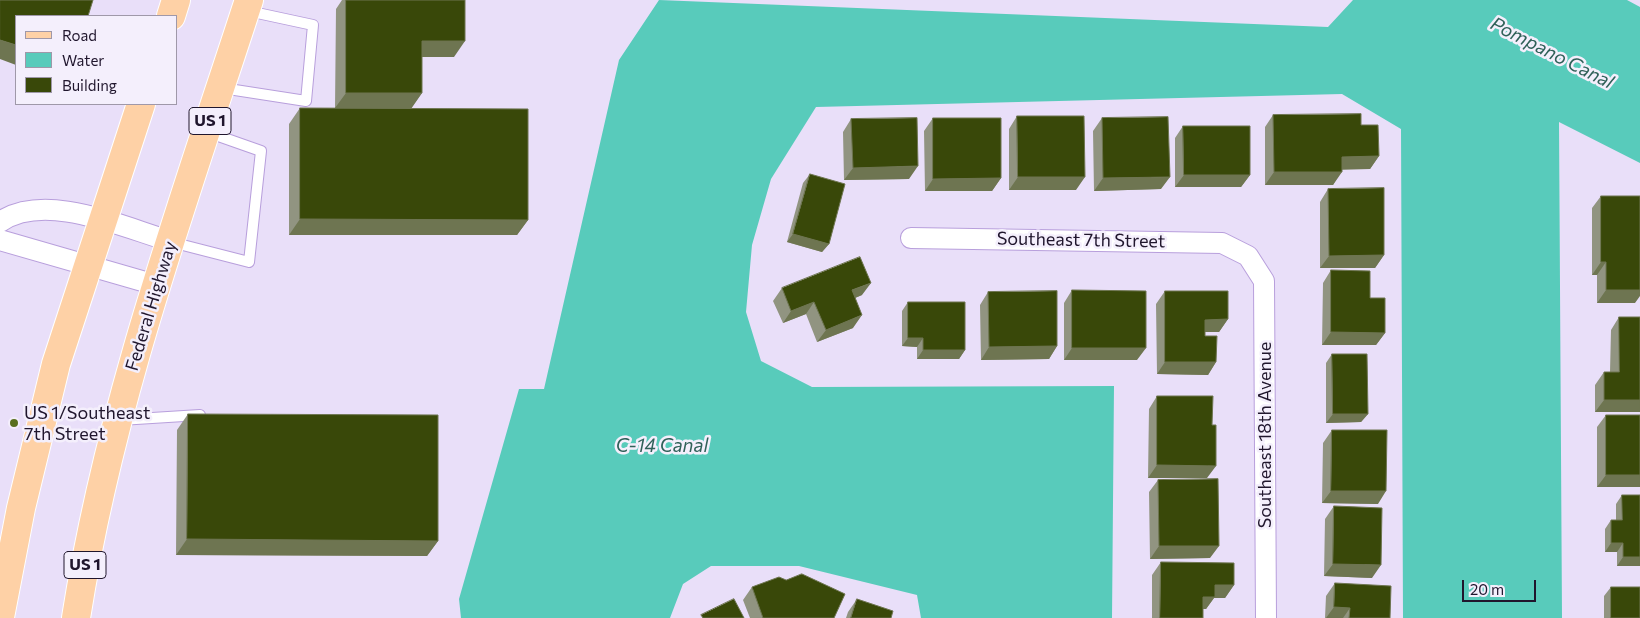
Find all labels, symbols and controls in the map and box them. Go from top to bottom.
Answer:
water label: Pompano Canal [1487,12,1617,94]
legend [15,15,178,105]
text: Road [62,26,97,44]
text: Water [62,51,104,69]
text: Building [62,76,117,94]
road number: US 1 [189,108,231,134]
street label: Southeast 7th Street [997,228,1165,252]
street label: Federal Highway [121,239,181,373]
street label: Southeast 18th Avenue [1254,342,1276,528]
place label: US 1/Southeast 7th Street [24,402,150,444]
marker: US 1/Southeast 7th Street [8,417,20,429]
water label: C-14 Canal [616,435,708,457]
road number: US 1 [64,552,106,578]
scale bar [1465,570,1539,602]
text: 20 m [1470,580,1504,598]

